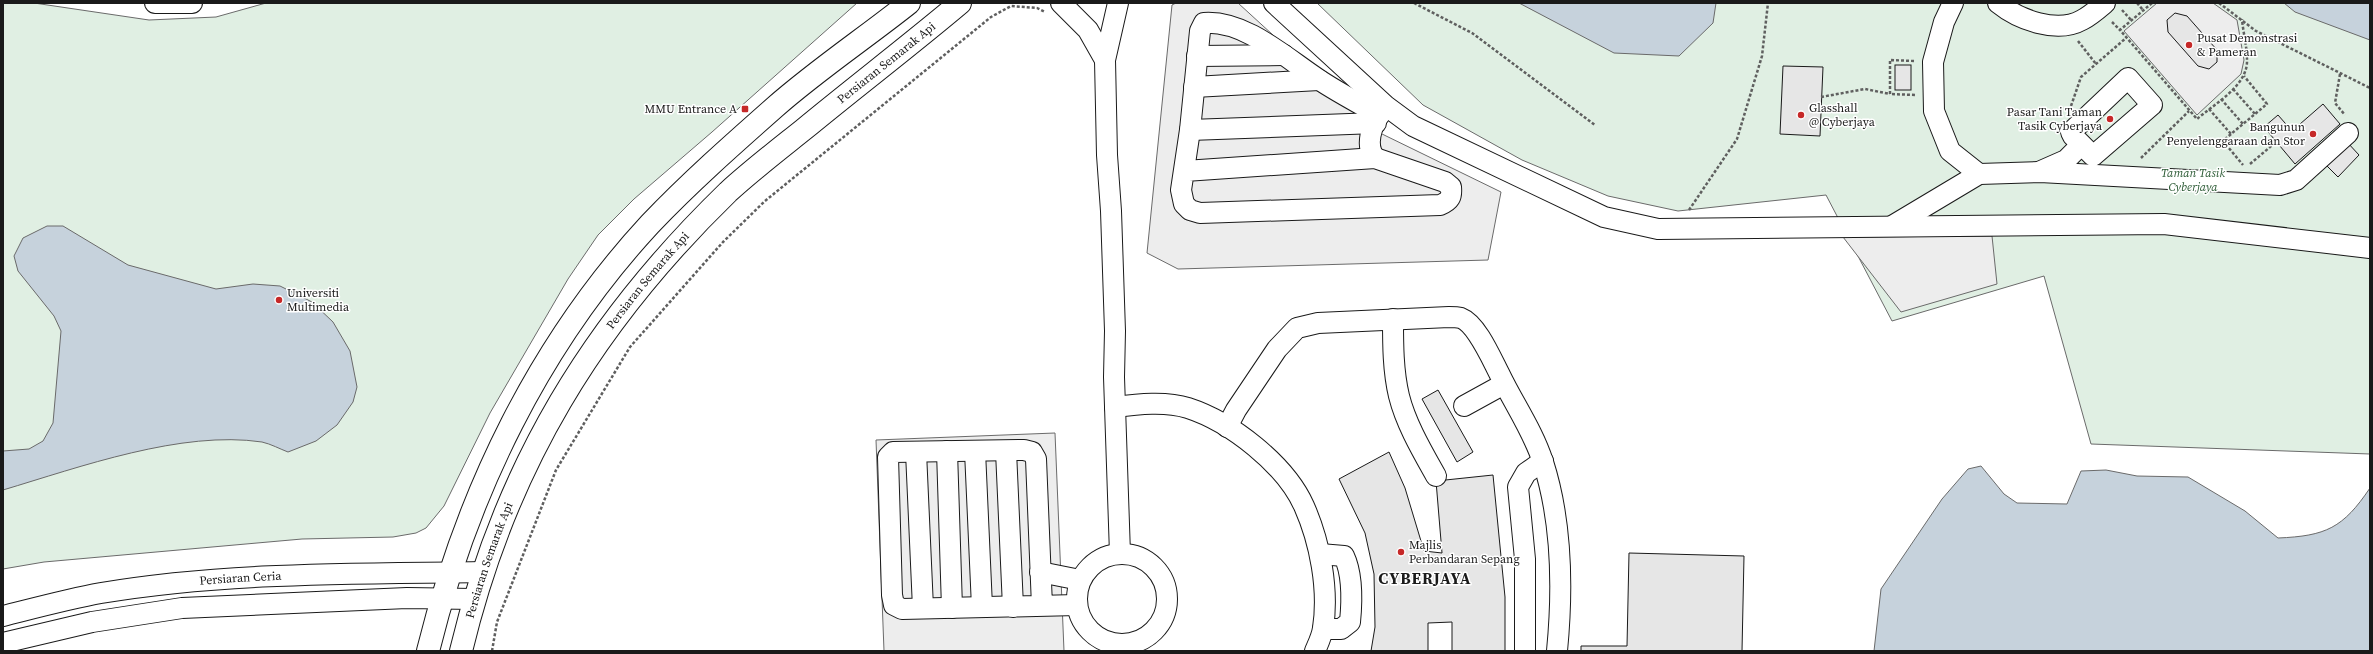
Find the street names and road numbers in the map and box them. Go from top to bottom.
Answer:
street label: Persiaran Semarak Api [834,18,939,107]
street label: Persiaran Semarak Api [603,228,693,332]
street label: Persiaran Semarak Api [462,500,517,620]
street label: Persiaran Ceria [199,568,283,589]

